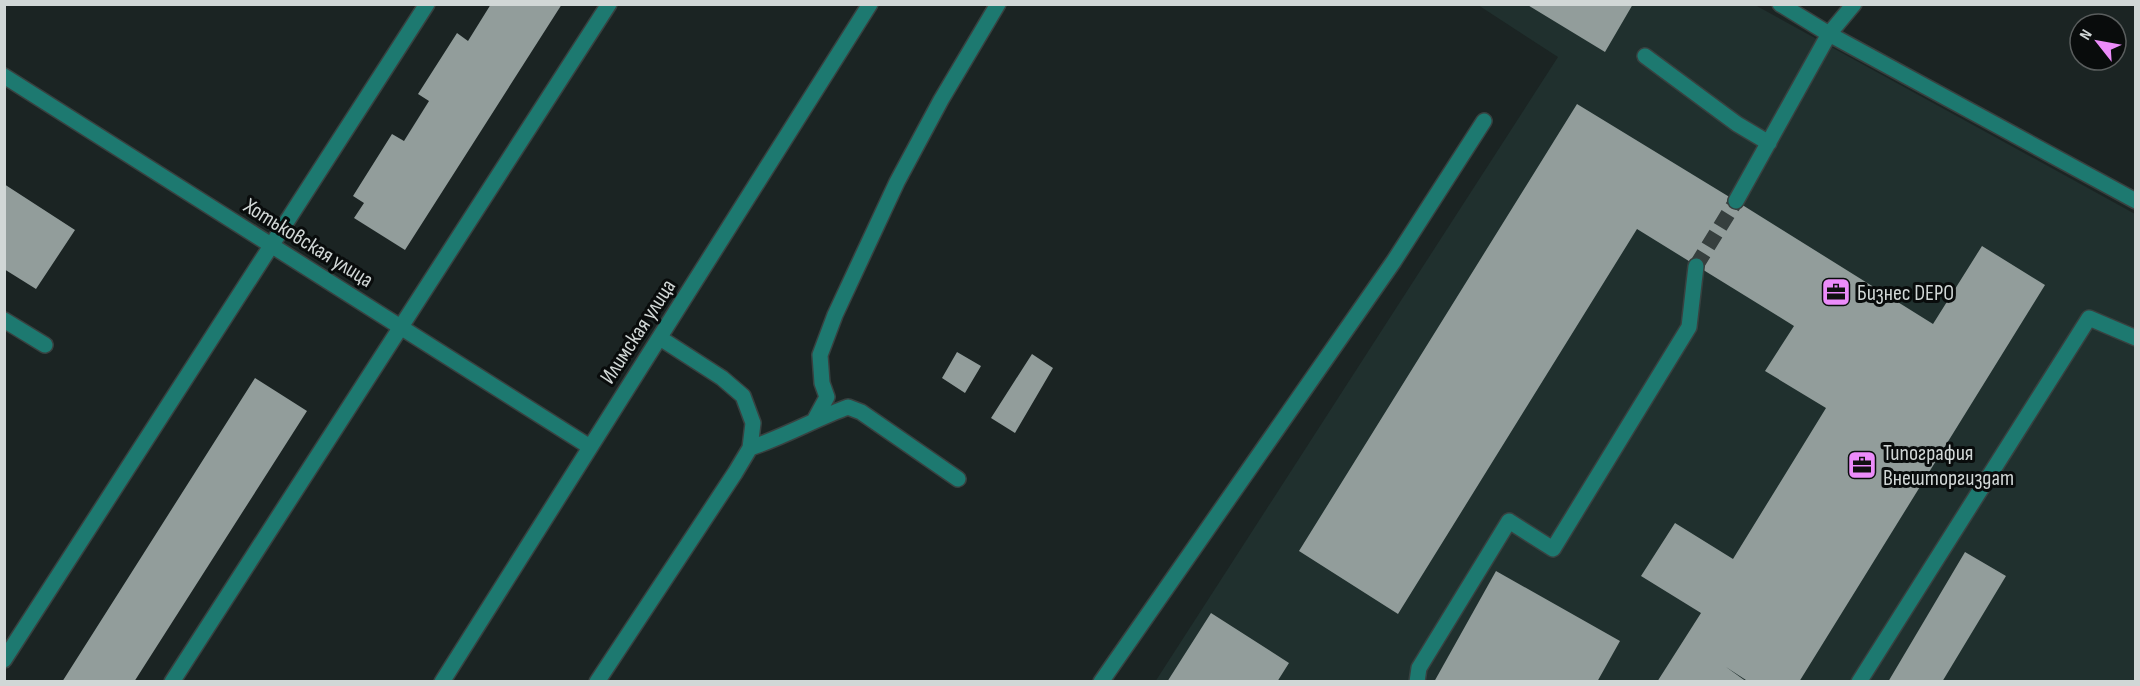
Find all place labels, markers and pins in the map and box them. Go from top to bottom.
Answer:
office icon: Бизнес DEPO [1820,276,1852,308]
place label: Бизнес DEPO [1857,280,1954,307]
place label: Типография Внешторгиздат [1883,440,2014,492]
office icon: Типография Внешторгиздат [1846,449,1878,481]

